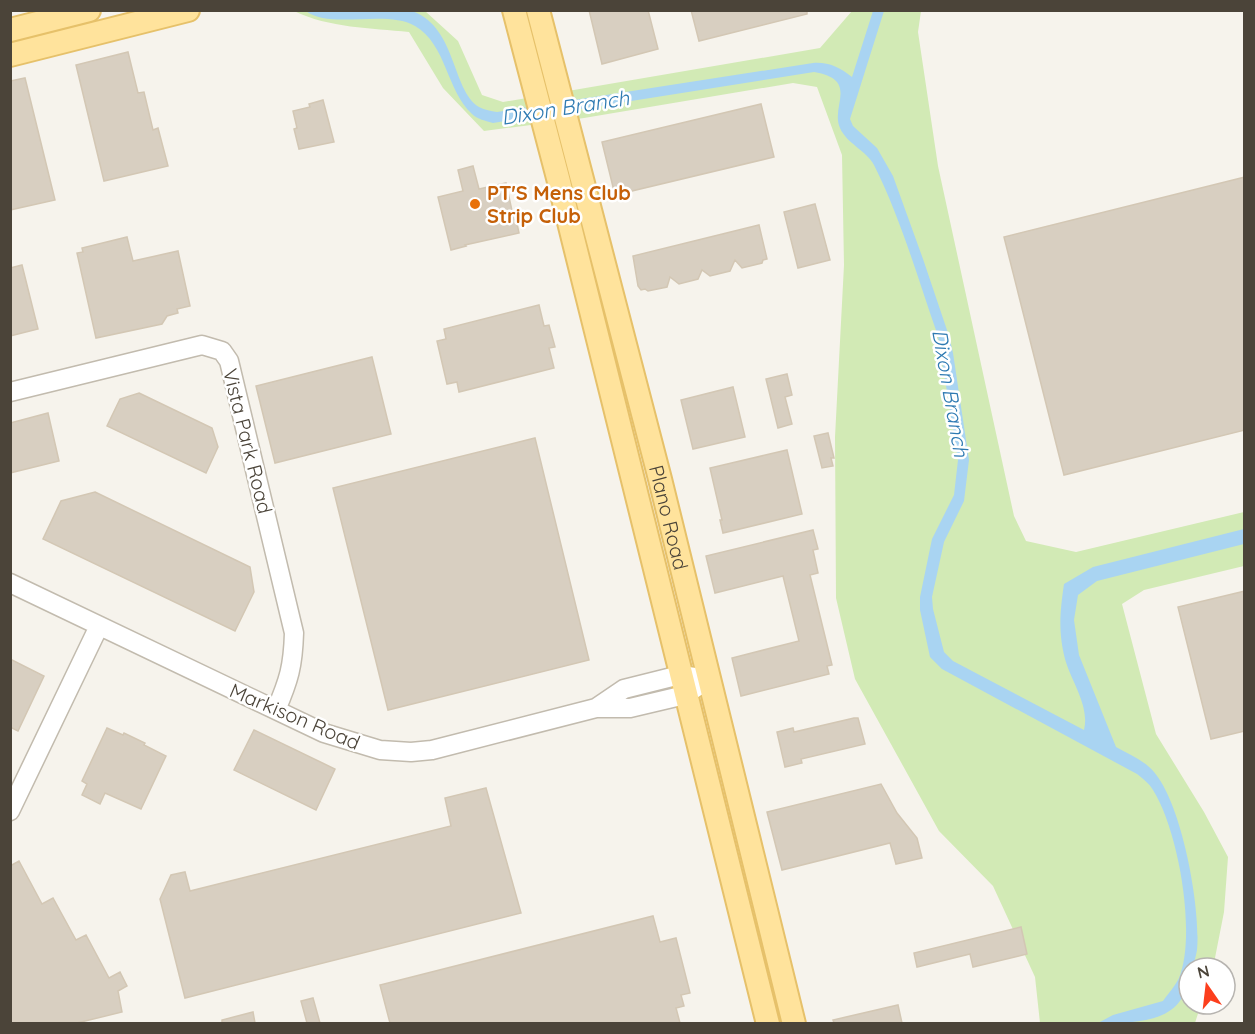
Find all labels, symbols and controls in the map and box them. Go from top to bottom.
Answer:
water label: Dixon Branch [499,84,632,130]
place label: PT'S Mens Club Strip Club [487,180,631,228]
marker: PT'S Mens Club Strip Club [468,197,482,211]
water label: Dixon Branch [927,327,975,460]
street label: Vista Park Road [218,366,278,516]
street label: Plano Road [644,462,694,572]
street label: Markison Road [226,677,364,755]
north arrow [1177,956,1237,1016]
text: N [1195,960,1211,983]

